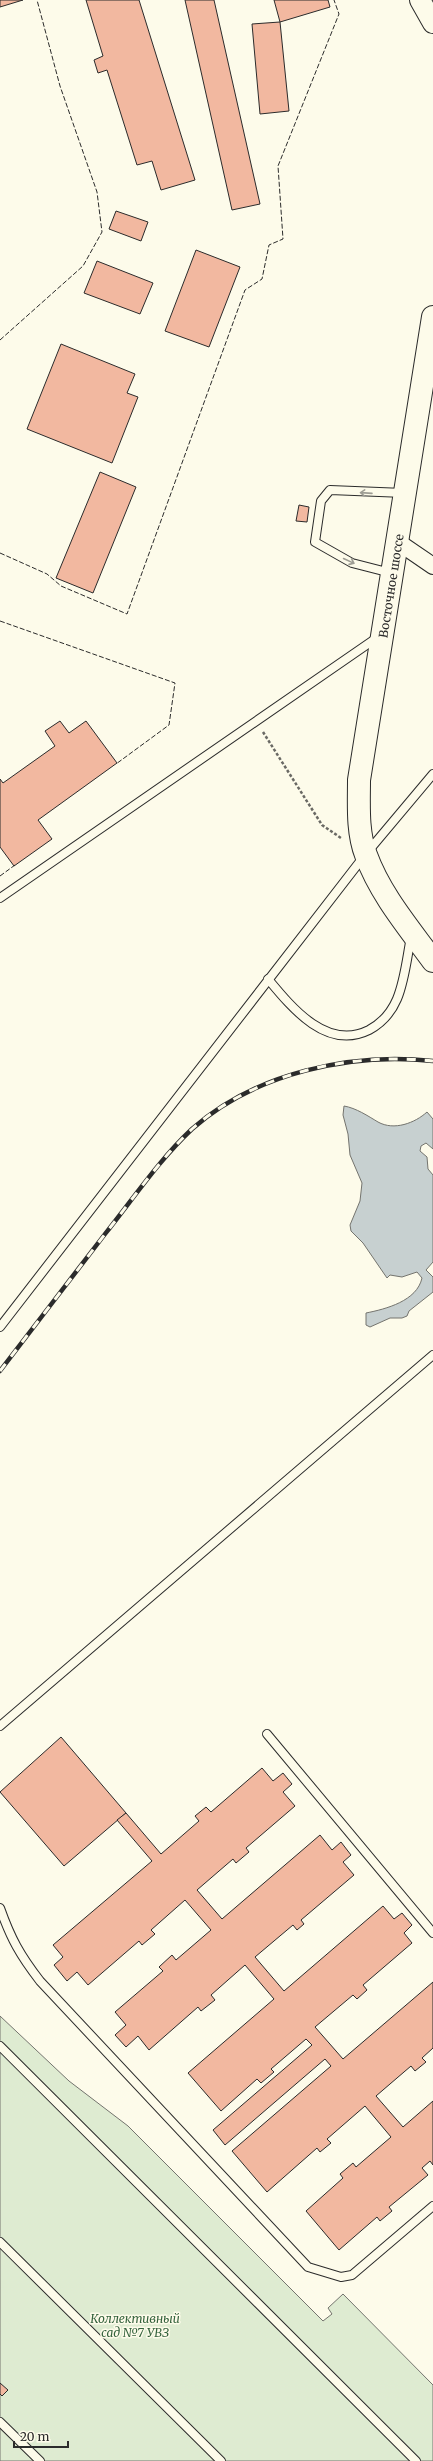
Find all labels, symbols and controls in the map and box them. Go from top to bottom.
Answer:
one-way arrow [360,489,373,496]
street label: Восточное шоссе [375,533,407,639]
one-way arrow [343,558,355,565]
park label: Коллективный сад №7 УВЗ [90,2311,180,2340]
scale bar [14,2423,68,2449]
text: 20 m [20,2429,49,2444]

